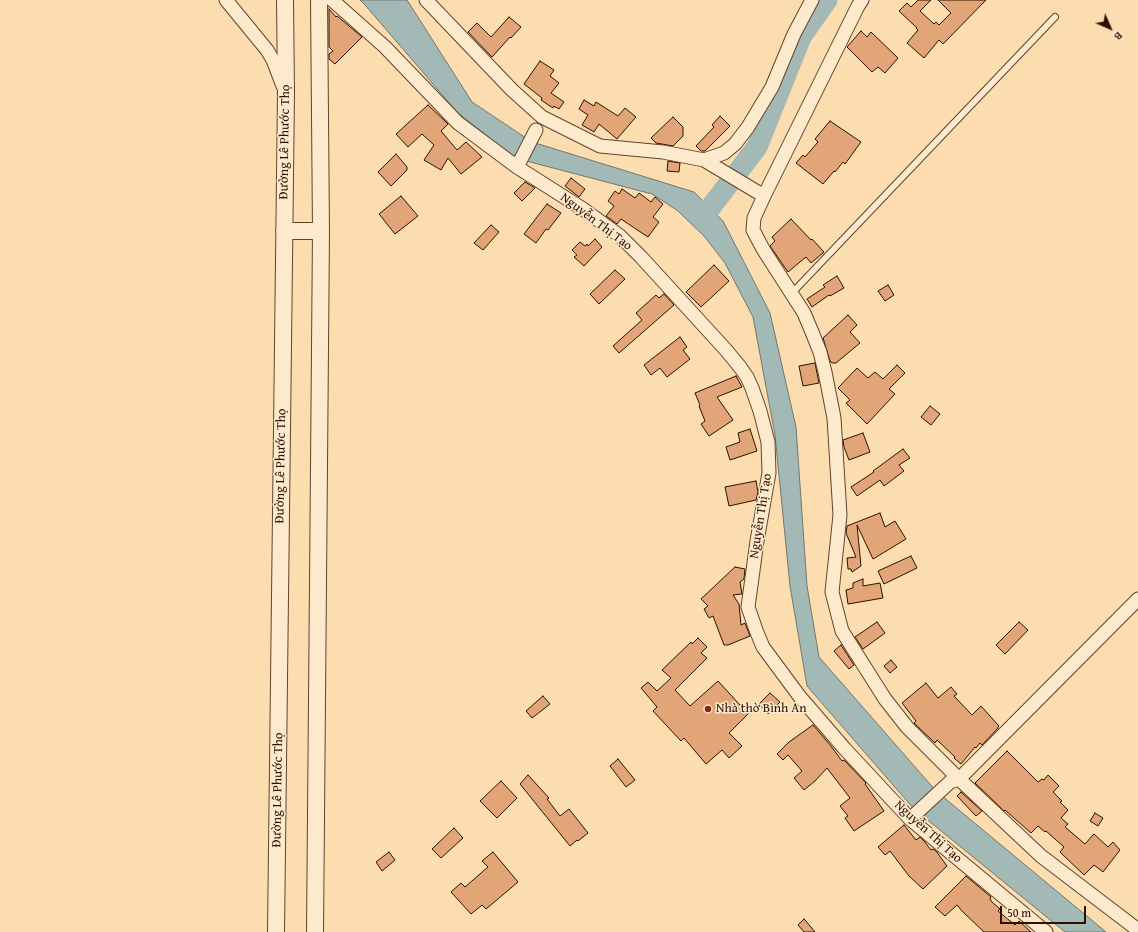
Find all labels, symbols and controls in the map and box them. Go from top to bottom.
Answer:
north arrow [1090,8,1130,48]
text: B [1110,28,1127,45]
street label: Đường Lê Phước Thọ [276,84,294,200]
street label: Nguyễn Thị Tạo [557,190,635,254]
street label: Đường Lê Phước Thọ [272,408,290,524]
street label: Nguyễn Thị Tạo [747,472,775,560]
place label: Nhà thờ Bình An [716,701,806,717]
marker: Nhà thờ Bình An [703,704,713,714]
street label: Đường Lê Phước Thọ [269,732,287,848]
street label: Nguyễn Thị Tạo [891,797,965,867]
scale bar [1002,898,1088,924]
text: 50 m [1007,904,1031,921]

